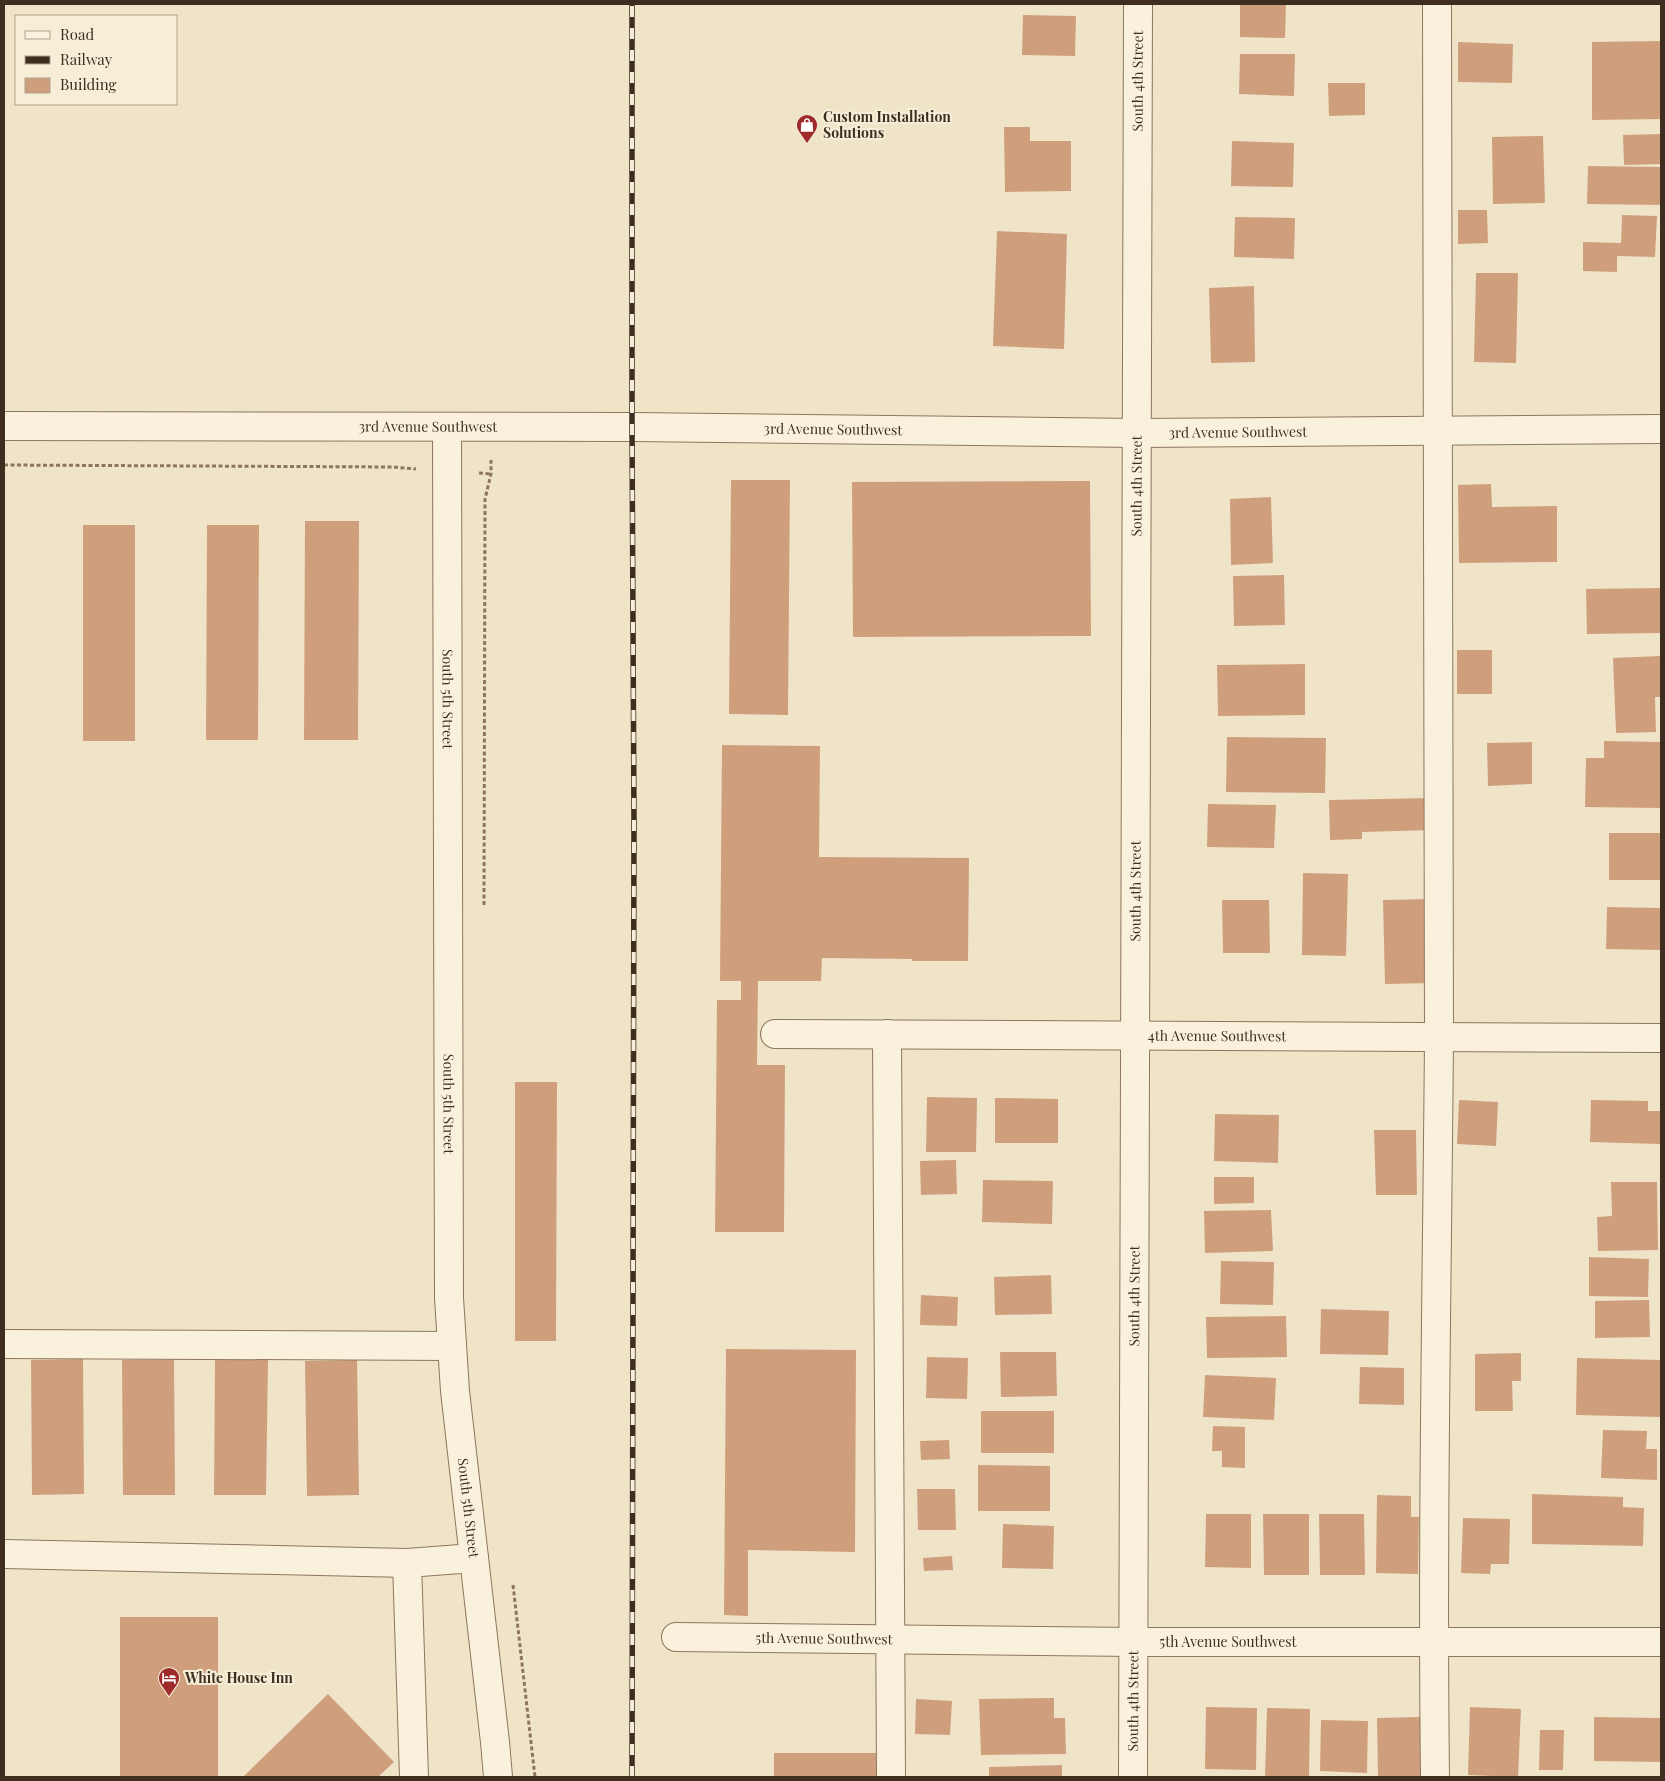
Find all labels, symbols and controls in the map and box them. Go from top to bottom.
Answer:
legend [15,15,178,105]
text: Road [60,24,94,44]
street label: South 4th Street [1128,29,1147,132]
text: Railway [60,49,113,69]
text: Building [60,74,117,94]
place label: Custom Installation Solutions [823,107,951,142]
shop icon: Custom Installation Solutions [795,113,819,144]
street label: 3rd Avenue Southwest [359,417,498,436]
street label: 3rd Avenue Southwest [764,419,903,439]
street label: 3rd Avenue Southwest [1169,422,1308,442]
street label: South 4th Street [1126,434,1146,537]
street label: South 5th Street [439,649,458,750]
street label: South 4th Street [1125,839,1145,942]
street label: 4th Avenue Southwest [1148,1026,1287,1045]
street label: South 5th Street [439,1054,459,1155]
street label: South 4th Street [1124,1244,1144,1347]
street label: South 5th Street [454,1457,484,1560]
street label: 5th Avenue Southwest [755,1628,894,1648]
street label: 5th Avenue Southwest [1159,1632,1298,1651]
street label: South 4th Street [1123,1649,1142,1752]
hotel icon: White House Inn [157,1666,181,1697]
place label: White House Inn [184,1668,293,1687]

